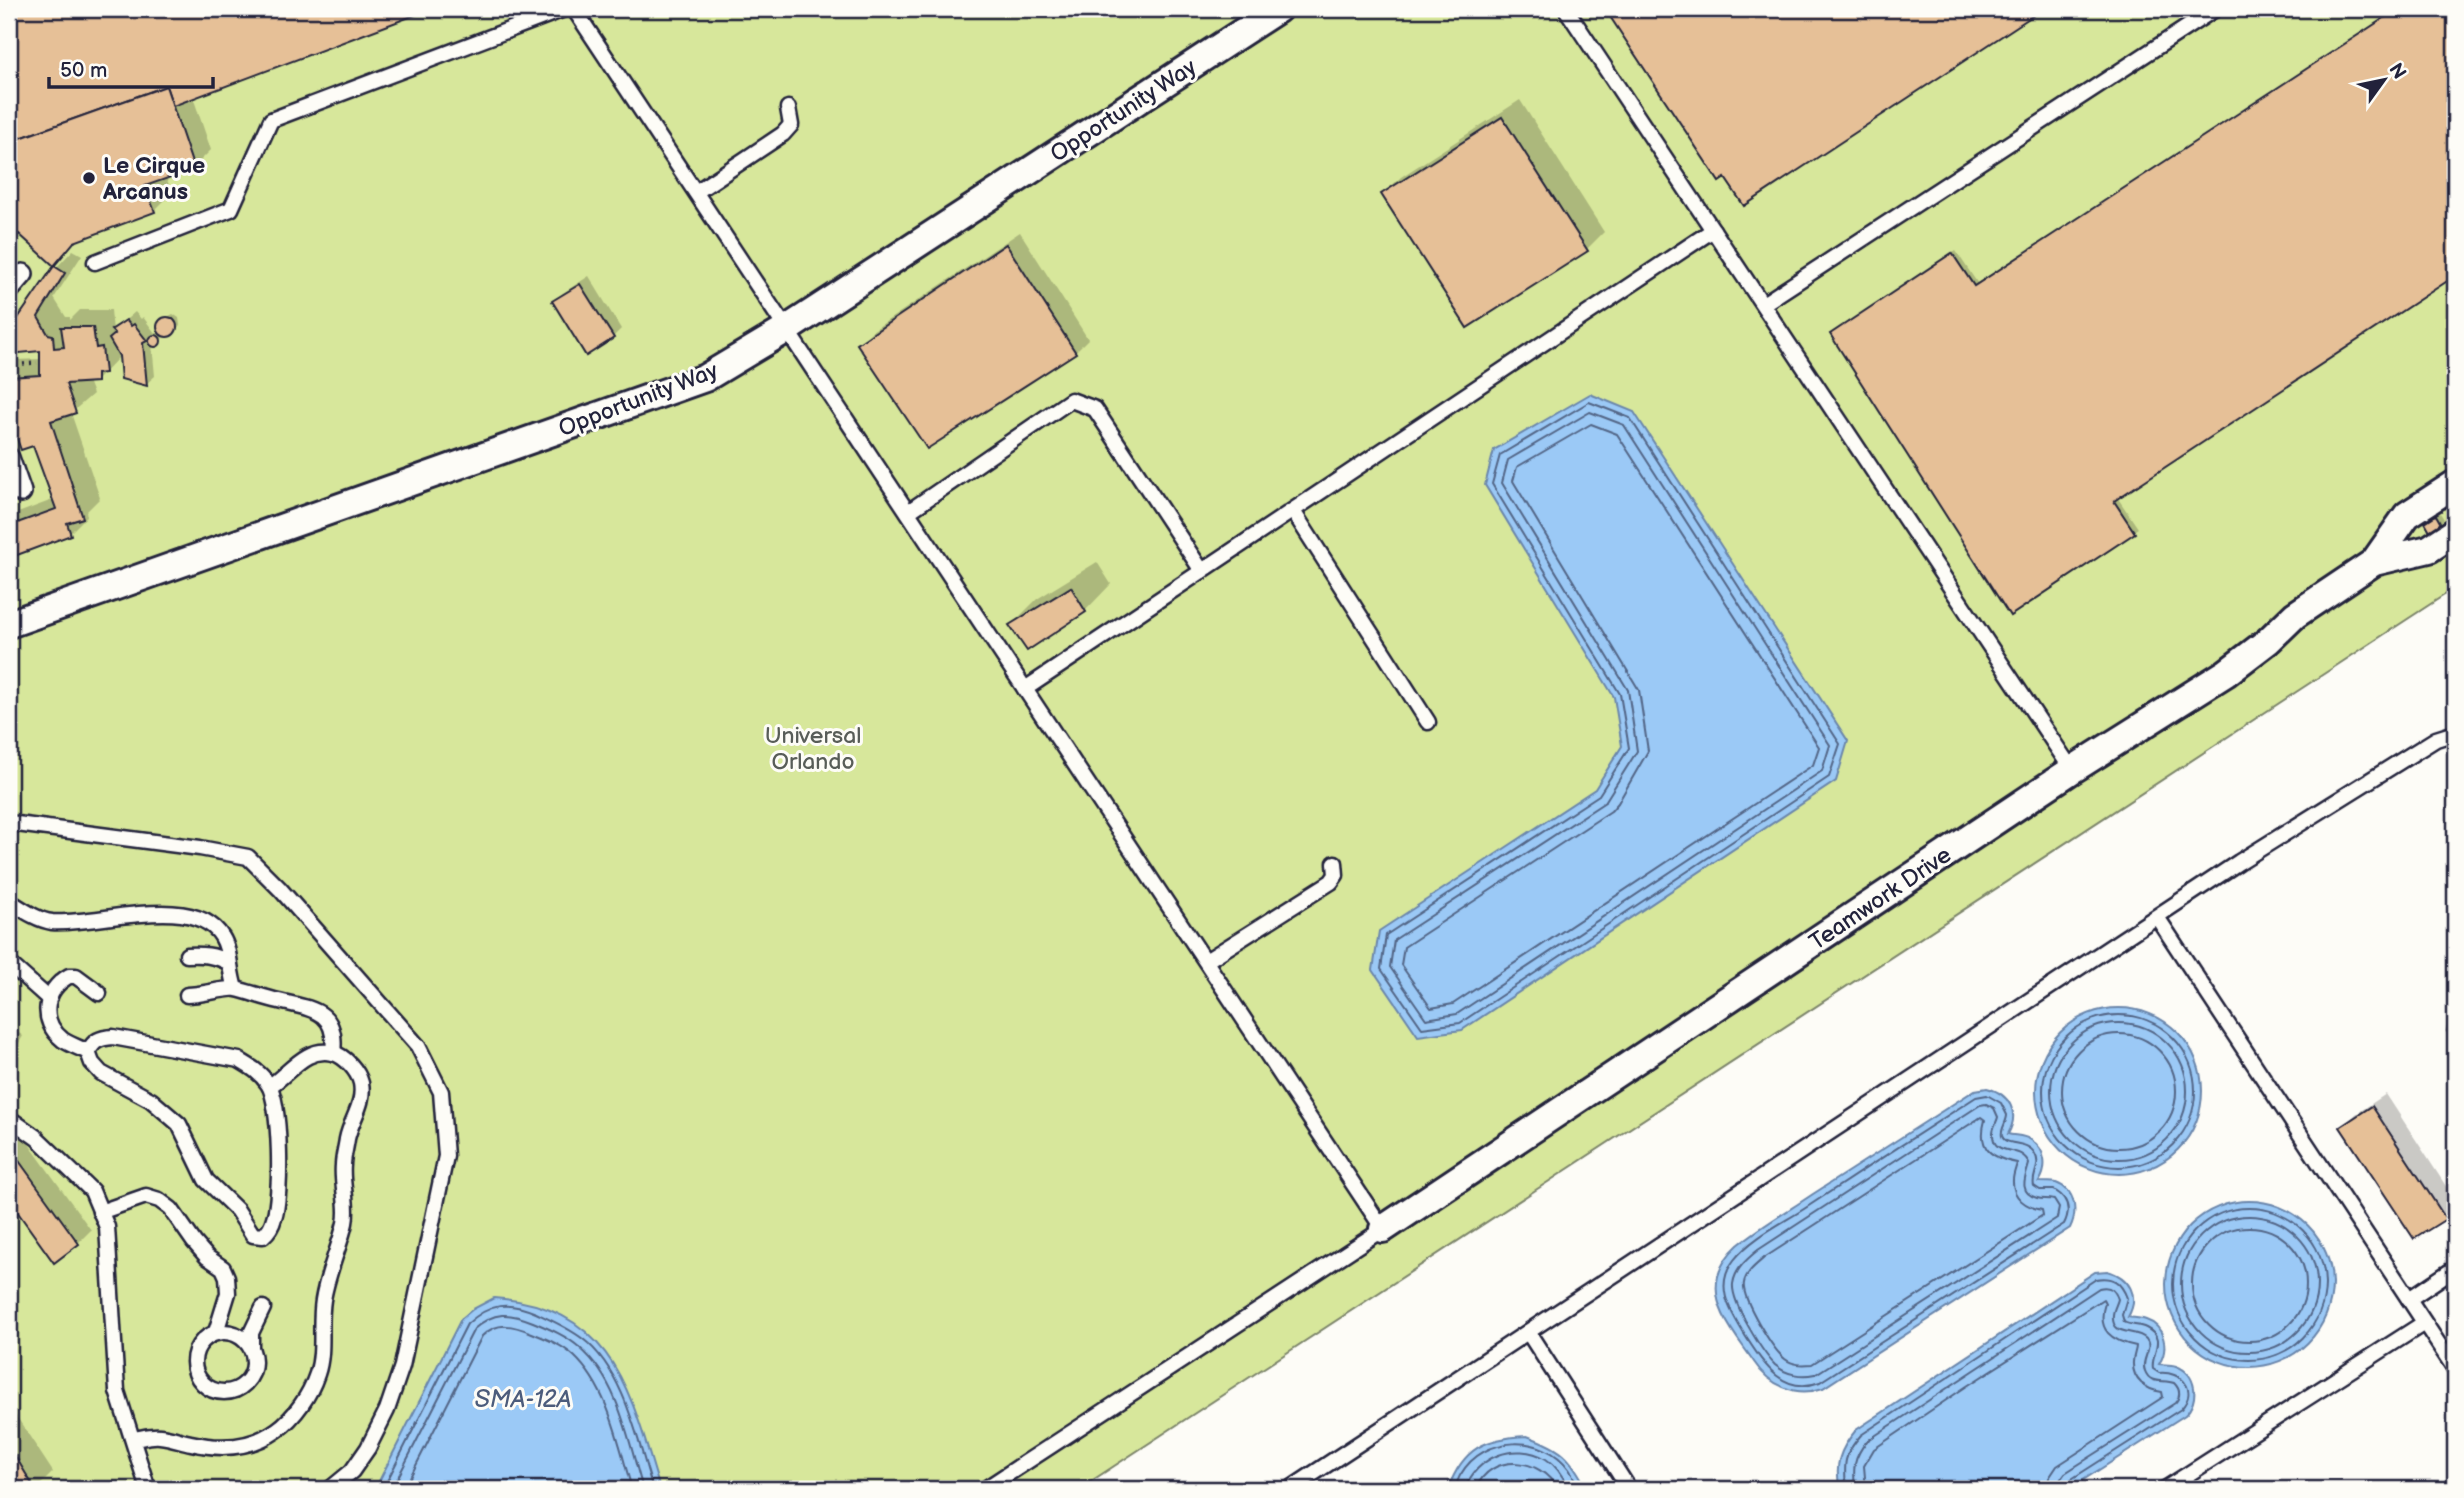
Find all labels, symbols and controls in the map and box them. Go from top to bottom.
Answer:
scale bar [49,46,214,90]
north arrow [2348,46,2418,116]
street label: Opportunity Way [1045,53,1202,168]
text: 50 m [60,58,107,83]
text: N [2383,59,2411,84]
place label: Le Cirque Arcanus [102,152,205,206]
marker: Le Cirque Arcanus [81,170,97,186]
street label: Opportunity Way [555,356,722,443]
park label: Universal Orlando [765,722,861,776]
street label: Teamwork Drive [1804,841,1957,957]
water label: SMA-12A [475,1385,571,1414]

